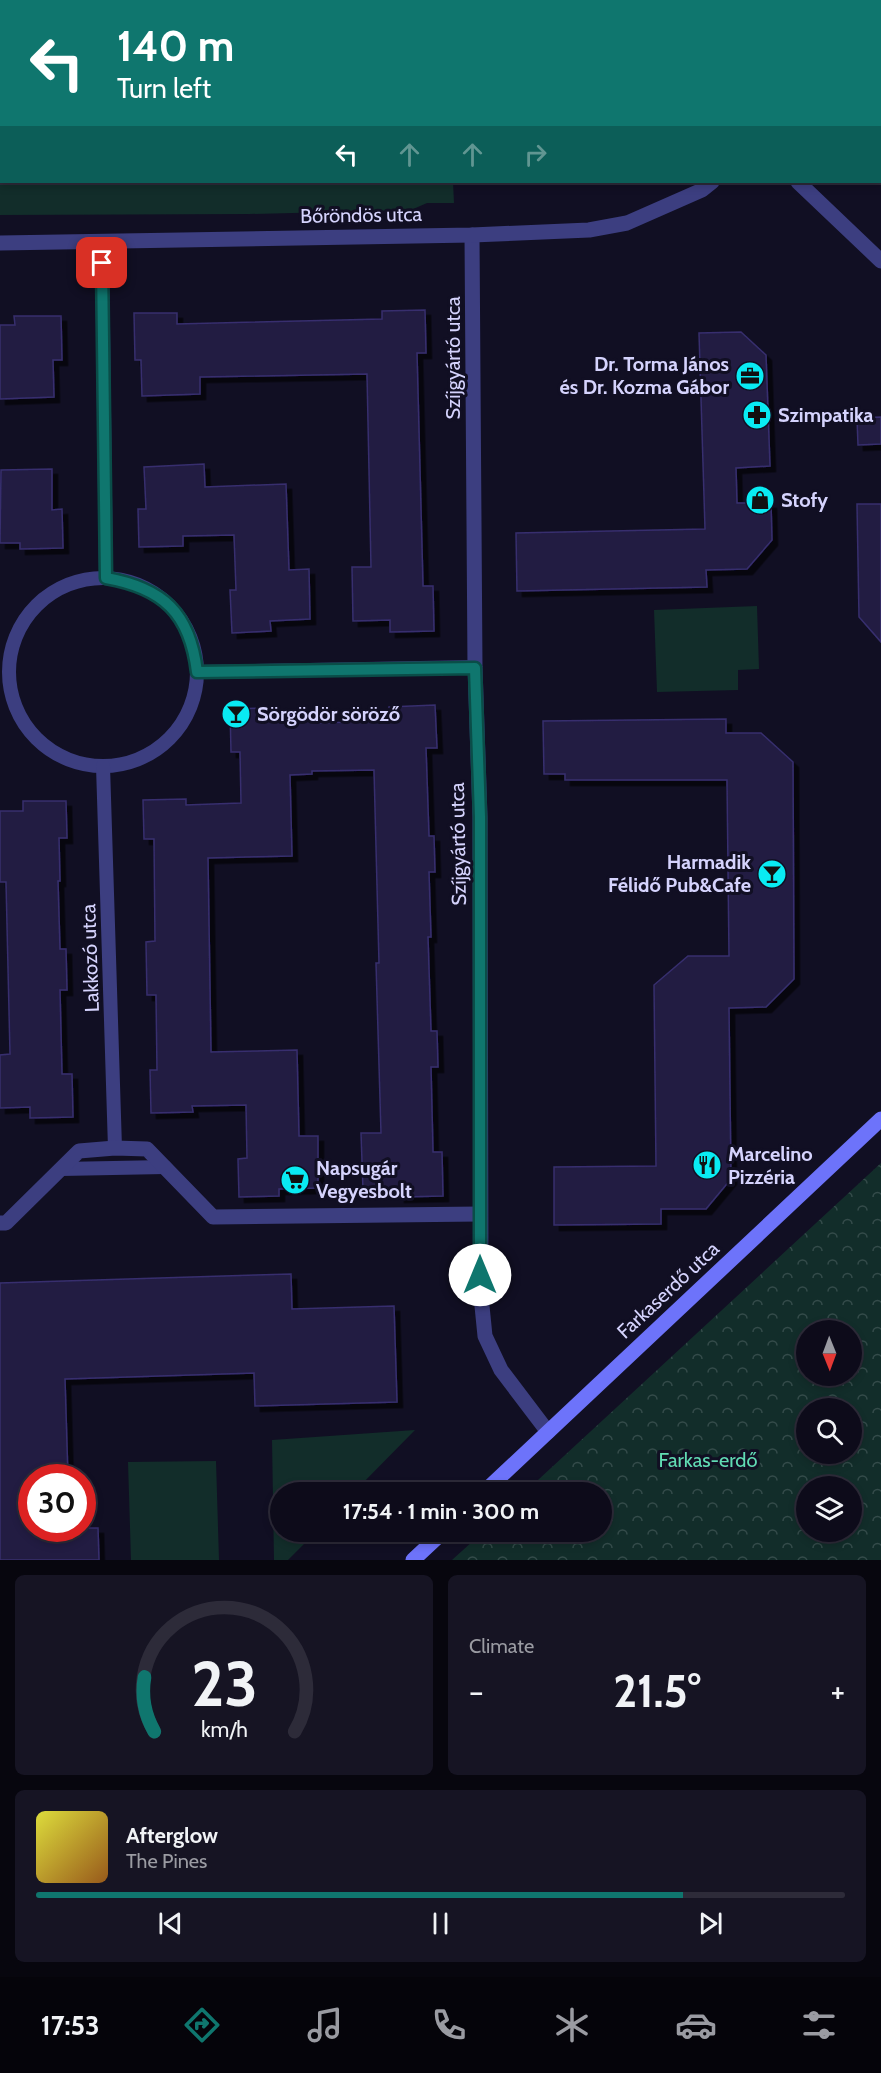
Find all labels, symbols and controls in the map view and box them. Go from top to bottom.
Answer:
text: 140 m [117,20,234,72]
icon: left [18,24,96,102]
text: Turn left [117,72,211,105]
icon: left [330,138,363,171]
icon: ahead [393,138,426,171]
icon: ahead [456,138,489,171]
icon: right [519,138,552,171]
street label: Bőröndös utca [300,202,423,228]
pin [76,237,127,288]
icon: arrive [85,246,118,279]
street label: Szíjgyártó utca [441,296,465,420]
place label: Dr. Torma János és Dr. Kozma Gábor [560,352,729,399]
office icon: Dr. Torma János és Dr. Kozma Gábor [734,360,766,392]
pharmacy icon: Szimpatika [741,399,773,431]
place label: Szimpatika [778,403,874,427]
shop icon: Stofy [744,484,776,516]
place label: Stofy [781,488,828,512]
bar icon: Sörgödör söröző [220,698,252,730]
place label: Sörgödör söröző [257,702,400,726]
street label: Szíjgyártó utca [445,782,471,906]
place label: Harmadik Félidő Pub&Cafe [608,850,751,897]
bar icon: Harmadik Félidő Pub&Cafe [756,858,788,890]
street label: Lakkozó utca [76,903,104,1013]
place label: Marcelino Pizzéria [728,1142,813,1189]
restaurant icon: Marcelino Pizzéria [691,1149,723,1181]
place label: Napsugár Vegyesbolt [316,1156,412,1203]
supermarket icon: Napsugár Vegyesbolt [279,1164,311,1196]
street label: Farkaserdő utca [612,1236,724,1343]
position arrow [448,1243,512,1307]
north arrow [796,1320,862,1386]
map controls [796,1320,862,1542]
button: search [796,1398,862,1464]
park label: Farkas-erdő [659,1448,757,1472]
speed limit sign: 30 [18,1464,96,1542]
button: layers [796,1476,862,1542]
text: 17:54 · 1 min · 300 m [343,1498,539,1525]
text: Climate [469,1634,534,1658]
text: 23 [191,1646,257,1722]
text: 21.5° [613,1664,701,1718]
text: − [469,1671,484,1711]
text: + [830,1671,845,1711]
text: km/h [201,1716,247,1742]
text: Afterglow [126,1822,218,1849]
text: The Pines [126,1849,207,1873]
icon: previous [154,1907,187,1940]
icon: pause [424,1907,457,1940]
icon: next [694,1907,727,1940]
icon: directions [181,2004,223,2046]
icon: music [304,2004,346,2046]
icon: phone [428,2004,470,2046]
icon: climate [551,2004,593,2046]
icon: car [675,2004,717,2046]
icon: filters [798,2004,840,2046]
text: 17:53 [41,2009,100,2042]

